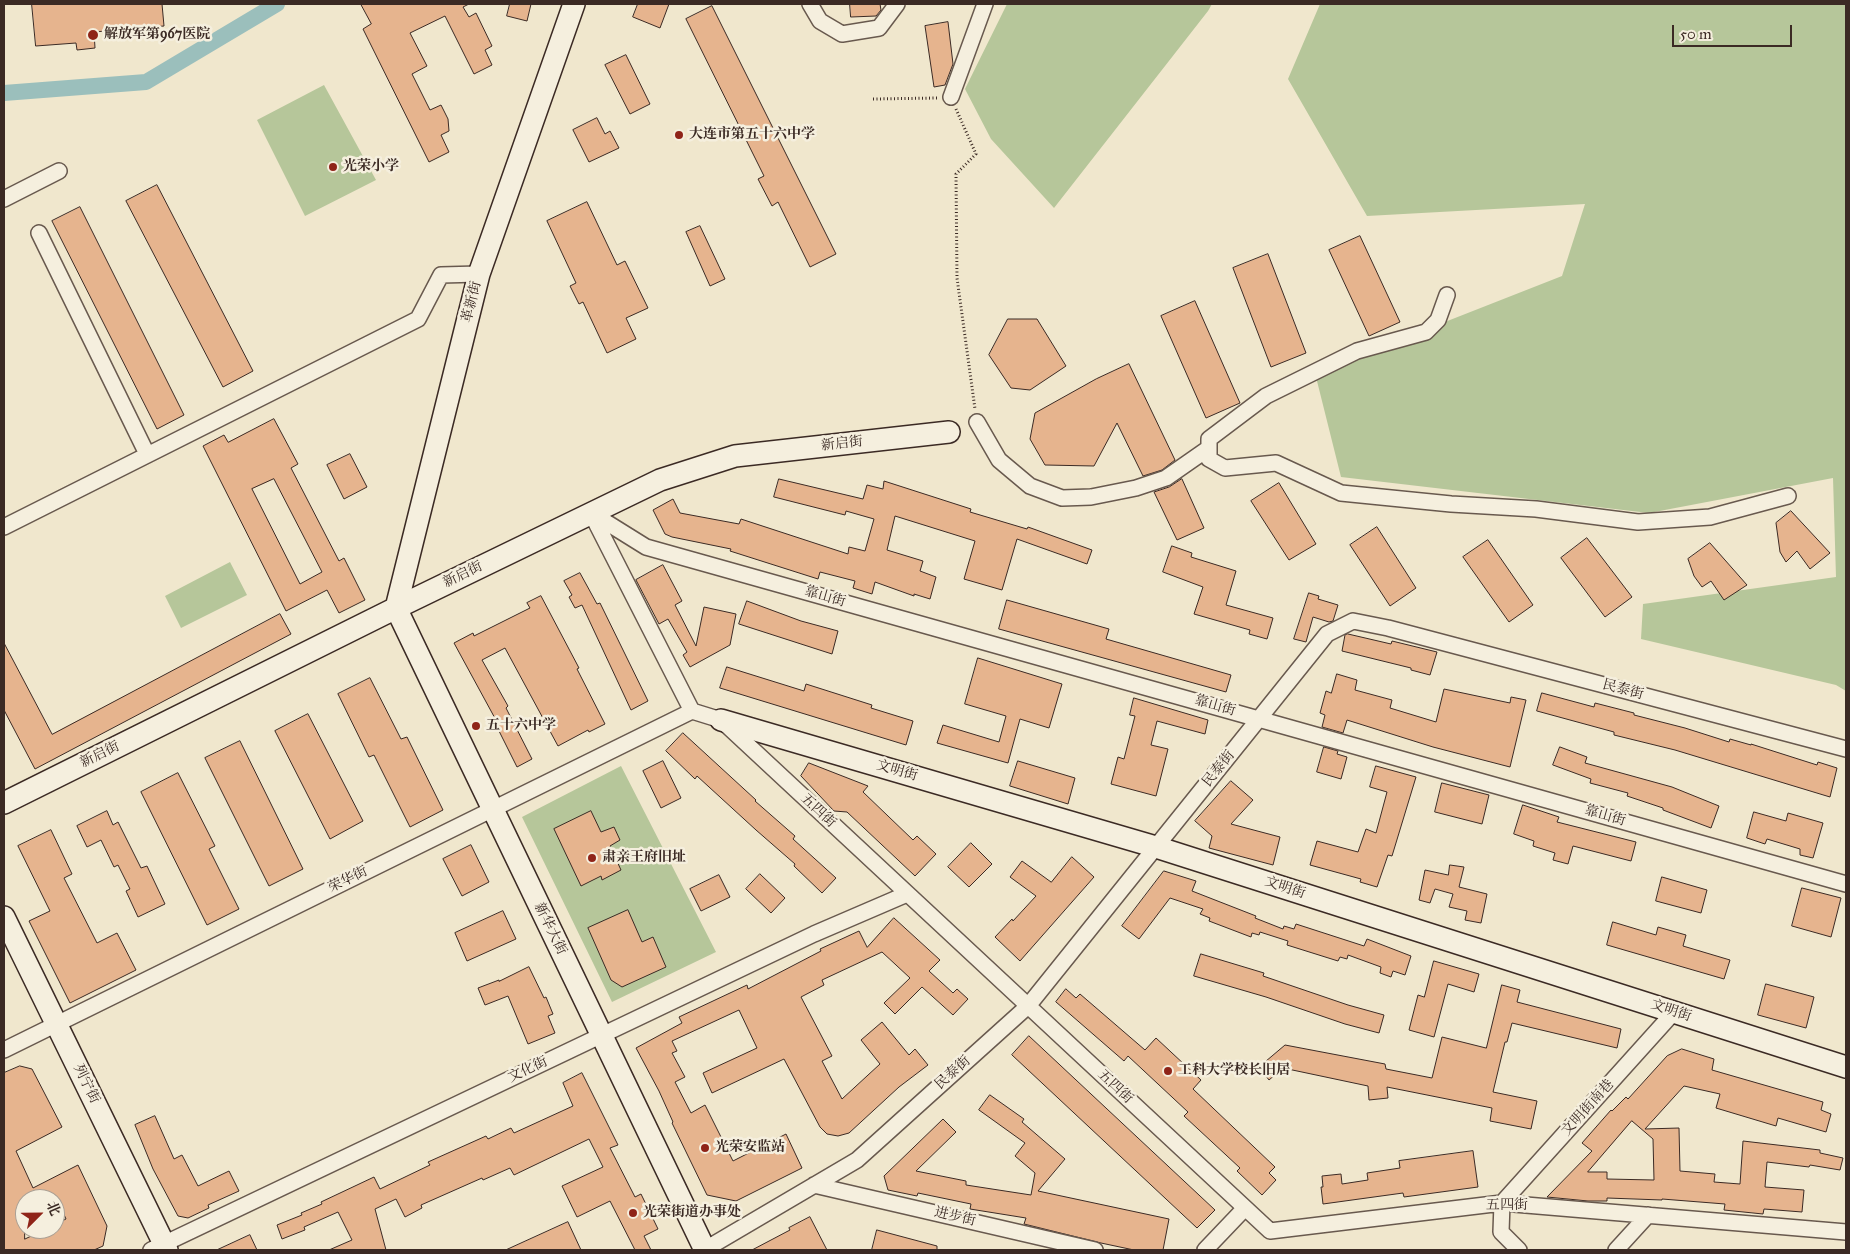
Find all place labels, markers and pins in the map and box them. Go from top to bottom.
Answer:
place label: 解放军第967医院 [104,27,210,43]
marker: 解放军第967医院 [86,28,100,42]
place label: 大连市第五十六中学 [689,127,815,143]
marker: 大连市第五十六中学 [673,129,685,141]
place label: 光荣小学 [343,159,399,175]
marker: 光荣小学 [327,161,339,173]
place label: 五十六中学 [486,718,556,734]
marker: 五十六中学 [470,720,482,732]
place label: 肃亲王府旧址 [602,850,686,866]
marker: 肃亲王府旧址 [586,852,598,864]
place label: 工科大学校长旧居 [1178,1063,1290,1079]
marker: 工科大学校长旧居 [1162,1065,1174,1077]
place label: 光荣安监站 [715,1140,785,1156]
marker: 光荣安监站 [699,1142,711,1154]
place label: 光荣街道办事处 [643,1205,741,1221]
marker: 光荣街道办事处 [627,1207,639,1219]

